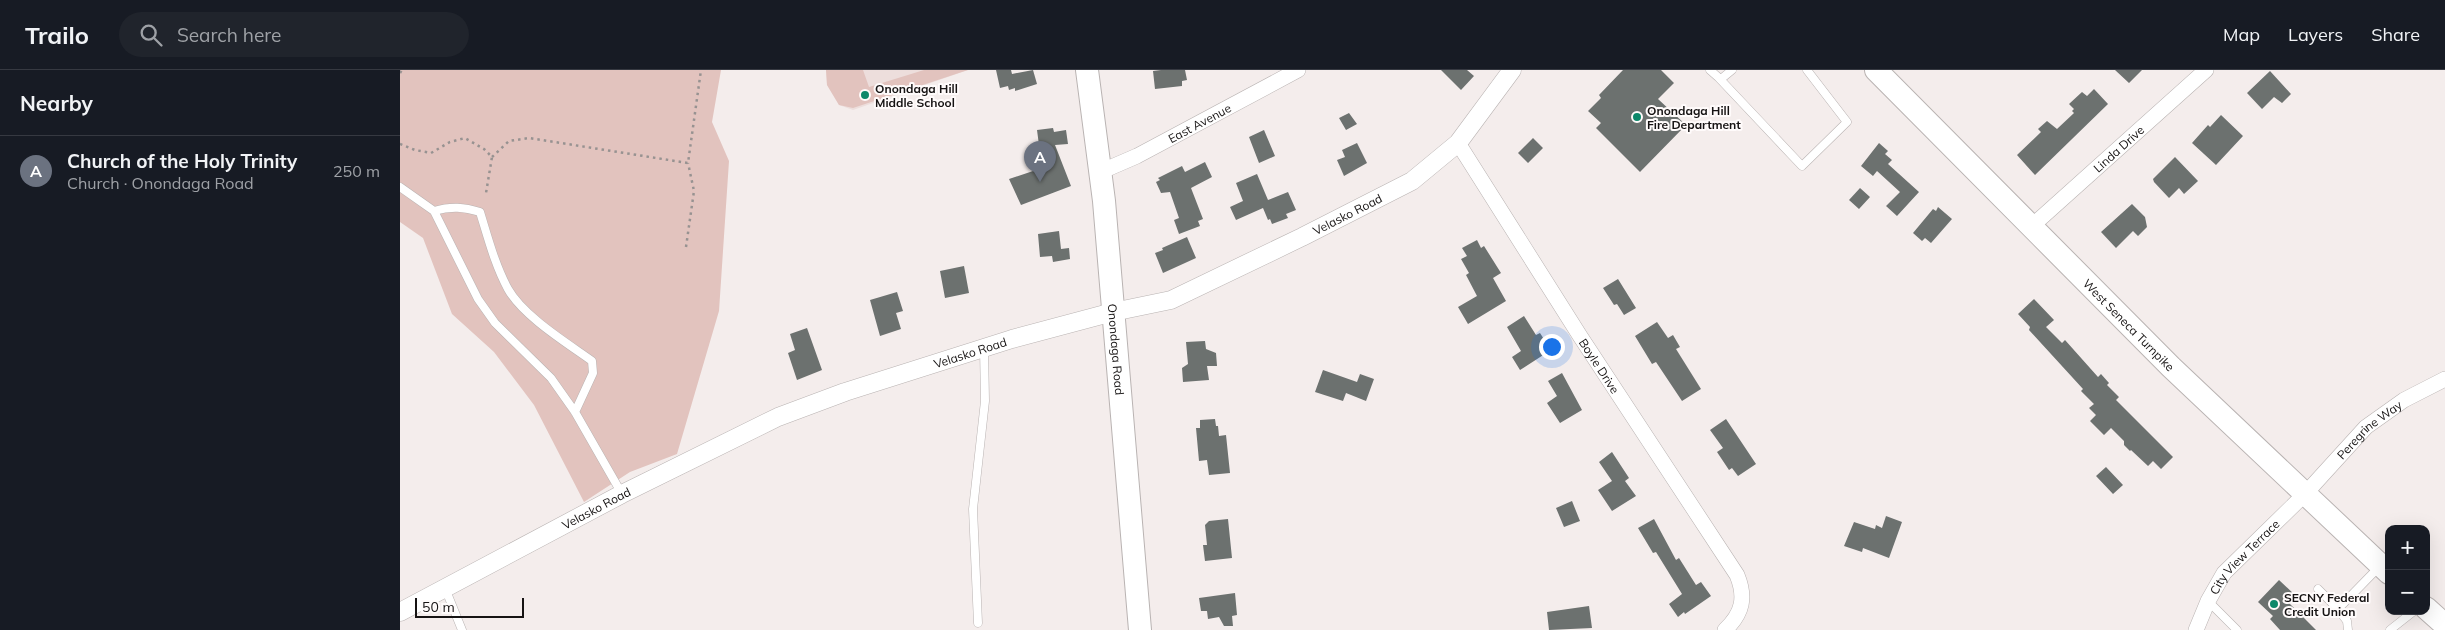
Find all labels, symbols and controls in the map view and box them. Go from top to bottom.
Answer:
search box [119,12,469,57]
text: Trailo [25,20,89,50]
icon: search [137,21,165,49]
text: Search here [177,23,281,47]
text: Map [2223,23,2260,46]
text: Layers [2288,23,2343,46]
text: Share [2371,23,2420,46]
place label: Onondaga Hill Middle School [875,81,958,110]
marker: Onondaga Hill Middle School [859,89,871,101]
text: Nearby [20,90,93,116]
street label: East Avenue [1165,100,1233,146]
place label: Onondaga Hill Fire Department [1647,103,1741,132]
marker: Onondaga Hill Fire Department [1631,111,1643,123]
street label: Linda Drive [2090,122,2147,175]
pin: A [1024,141,1056,182]
text: Church of the Holy Trinity [67,149,297,173]
text: A [30,161,42,181]
text: 250 m [333,161,380,181]
text: Church · Onondaga Road [67,173,254,193]
street label: Velasko Road [1310,190,1384,238]
street label: West Seneca Turnpike [2080,276,2178,374]
street label: Onondaga Road [1105,303,1128,396]
street label: Velasko Road [932,334,1008,371]
your location [1539,334,1565,360]
street label: Boyle Drive [1576,335,1623,396]
street label: Peregrine Way [2333,396,2405,462]
street label: Velasko Road [559,484,633,532]
street label: City View Terrace [2206,516,2282,597]
map controls [2385,525,2430,615]
button: + [2385,525,2430,570]
button: − [2385,570,2430,615]
place label: SECNY Federal Credit Union [2284,590,2369,619]
scale bar [415,595,524,618]
text: 50 m [422,598,455,616]
marker: SECNY Federal Credit Union [2268,598,2280,610]

